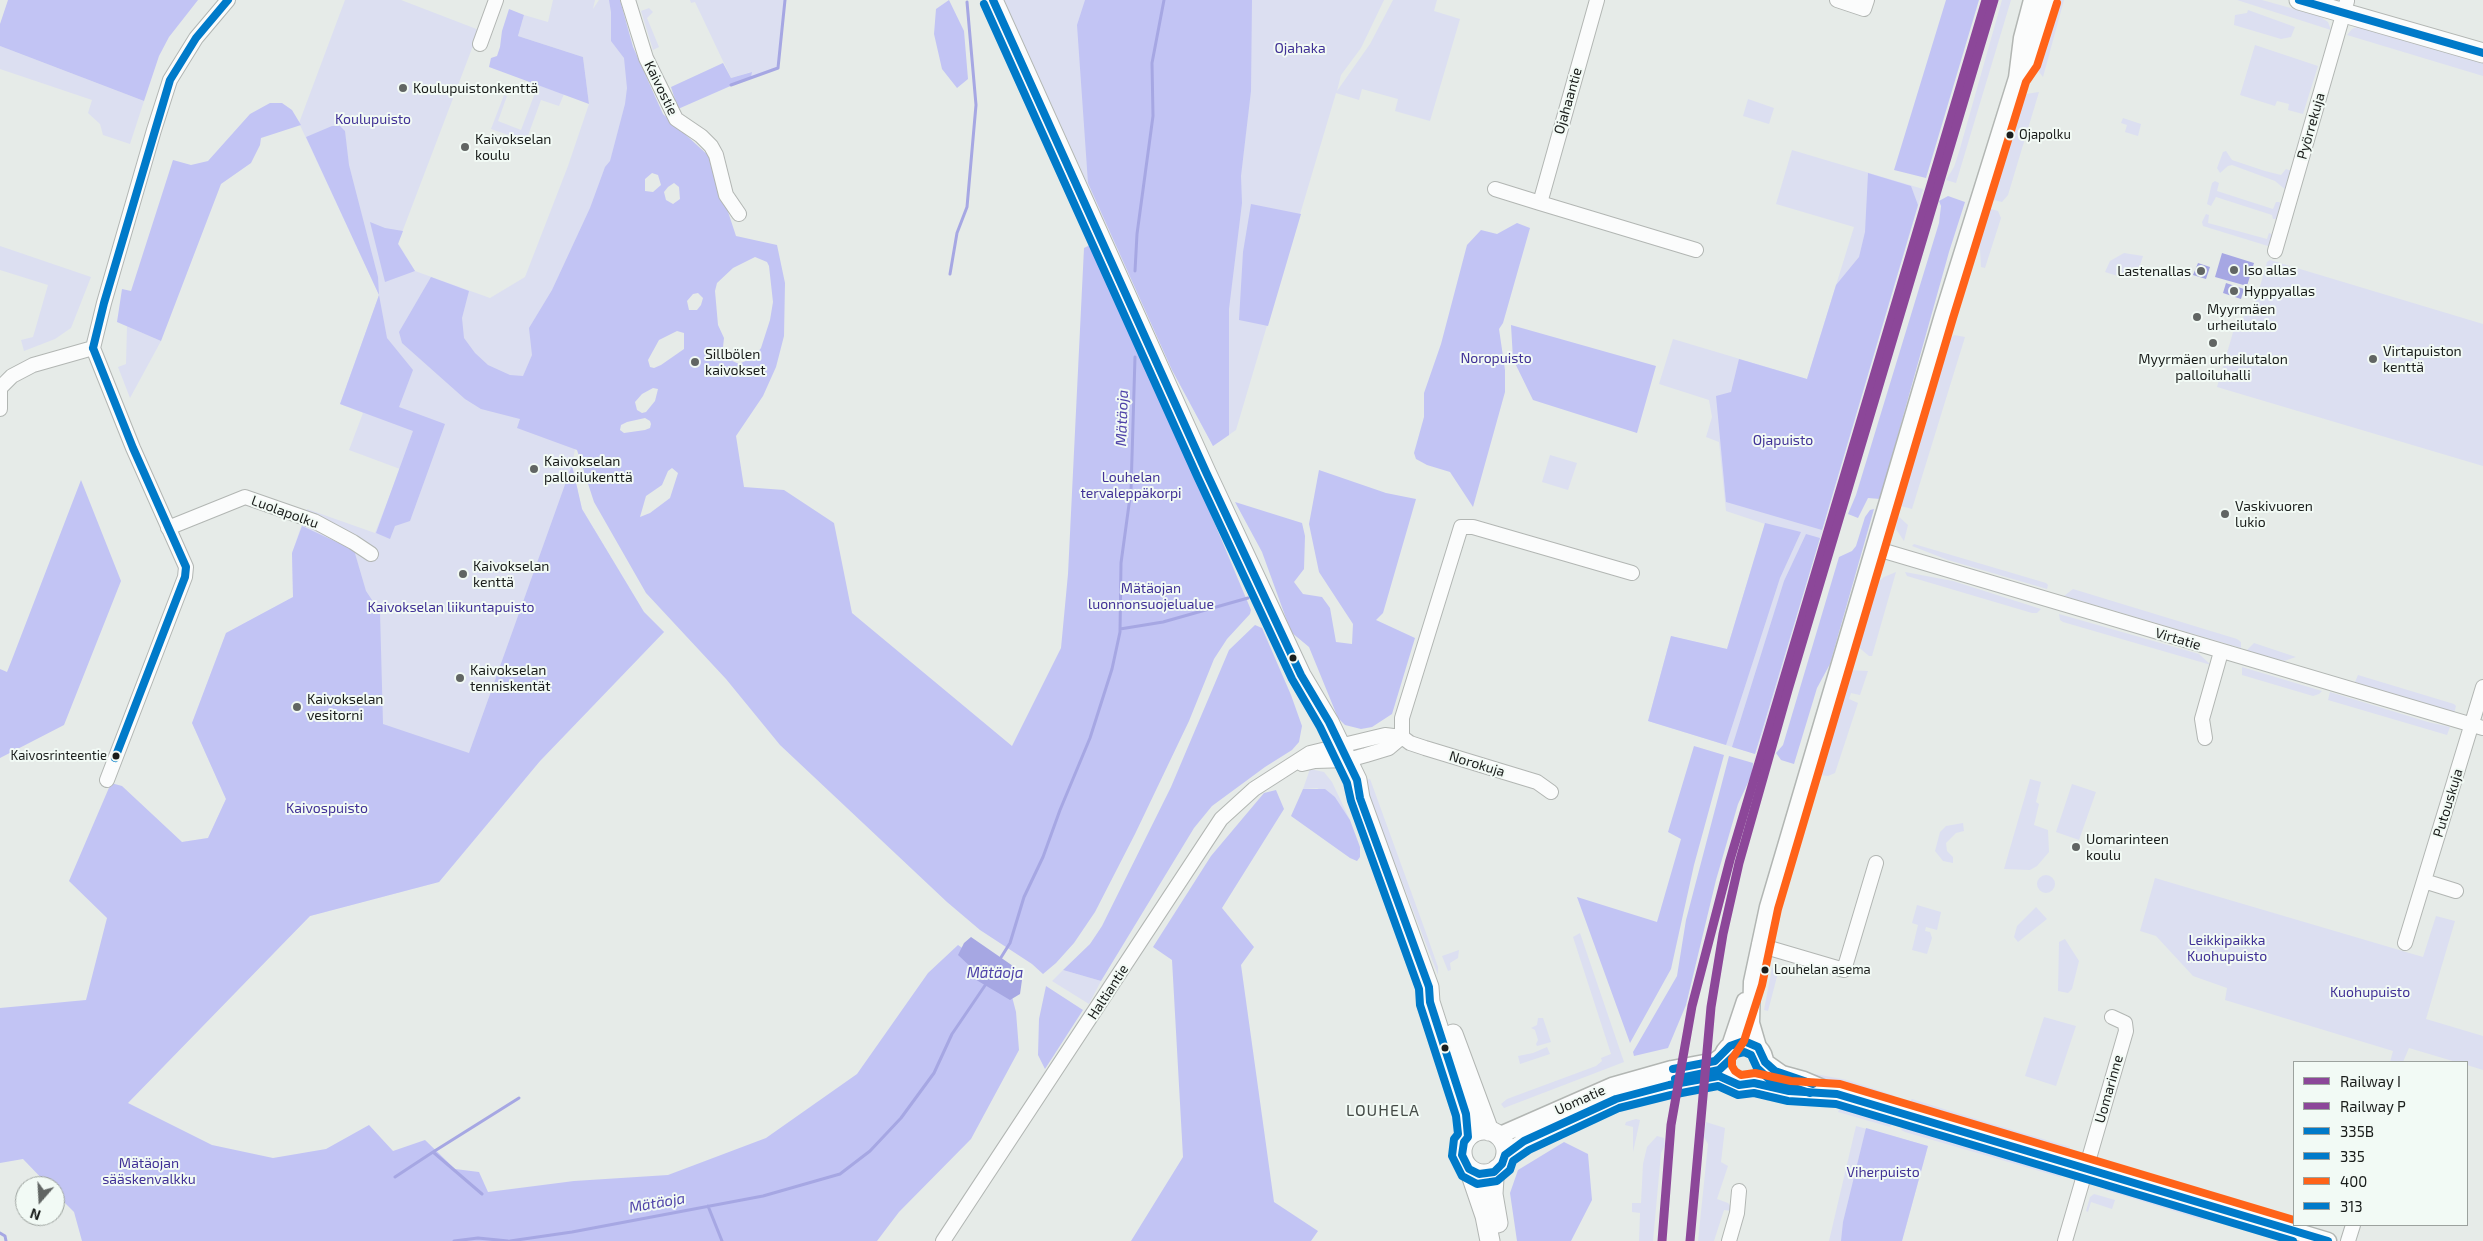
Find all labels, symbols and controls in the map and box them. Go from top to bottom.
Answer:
park label: Ojahaka [1274,40,1326,56]
street label: Kaivostie [641,58,681,118]
street label: Ojahaantie [1550,66,1586,136]
place label: Koulupuistonkenttä [413,80,538,96]
marker: Koulupuistonkenttä [397,82,409,94]
street label: Pyörrekuja [2293,91,2329,161]
park label: Koulupuisto [335,111,411,127]
place label: Ojapolku [2019,127,2071,143]
marker: Ojapolku [2005,130,2015,140]
place label: Kaivokselan koulu [475,131,551,164]
marker: Kaivokselan koulu [459,141,471,153]
place label: Iso allas [2244,262,2297,278]
place label: Lastenallas [2117,263,2191,279]
marker: Iso allas [2228,264,2240,276]
marker: Lastenallas [2195,265,2207,277]
place label: Hyppyallas [2244,283,2315,299]
marker: Hyppyallas [2228,285,2240,297]
place label: Myyrmäen urheilutalo [2207,301,2277,334]
marker: Myyrmäen urheilutalo [2191,311,2203,323]
marker: Myyrmäen urheilutalon palloiluhalli [2207,337,2219,349]
place label: Virtapuiston kenttä [2383,343,2462,376]
place label: Sillbölen kaivokset [705,346,766,378]
park label: Noropuisto [1460,350,1532,366]
place label: Myyrmäen urheilutalon palloiluhalli [2138,351,2288,384]
marker: Virtapuiston kenttä [2367,353,2379,365]
marker: Sillbölen kaivokset [689,356,701,368]
water label: Mätäoja [1112,389,1132,447]
park label: Ojapuisto [1753,432,1813,448]
place label: Kaivokselan palloilukenttä [544,453,633,486]
marker: Kaivokselan palloilukenttä [528,463,540,475]
park label: Louhelan tervaleppäkorpi [1080,469,1182,502]
street label: Luolapolku [249,492,321,532]
place label: Vaskivuoren lukio [2235,498,2313,530]
marker: Vaskivuoren lukio [2219,508,2231,520]
place label: Kaivokselan kenttä [473,558,549,590]
marker: Kaivokselan kenttä [457,568,469,580]
park label: Mätäojan luonnonsuojelualue [1088,580,1214,612]
park label: Kaivokselan liikuntapuisto [368,599,534,615]
street label: Virtatie [2153,624,2203,654]
unlabelled marker [1288,653,1298,663]
place label: Kaivokselan tenniskentät [470,662,551,694]
marker: Kaivokselan tenniskentät [454,672,466,684]
place label: Kaivokselan vesitorni [307,691,383,724]
marker: Kaivokselan vesitorni [291,701,303,713]
place label: Kaivosrinteentie [11,748,107,764]
street label: Norokuja [1447,748,1507,780]
marker: Kaivosrinteentie [111,751,121,761]
street label: Putouskuja [2430,767,2466,839]
park label: Kaivospuisto [286,800,368,816]
place label: Uomarinteen koulu [2086,831,2169,864]
marker: Uomarinteen koulu [2070,841,2082,853]
park label: Leikkipaikka Kuohupuisto [2187,932,2267,964]
street label: Haltiantie [1084,961,1132,1023]
place label: Louhelan asema [1774,962,1871,978]
water label: Mätäoja [967,964,1023,982]
marker: Louhelan asema [1760,965,1770,975]
park label: Kuohupuisto [2330,984,2410,1000]
unlabelled marker [1440,1043,1450,1053]
street label: Uomarinne [2091,1053,2127,1125]
legend [2293,1061,2468,1226]
text: Railway I [2340,1072,2401,1090]
street label: Uomatie [1552,1081,1608,1119]
text: Railway P [2340,1097,2406,1115]
district label: LOUHELA [1345,1101,1421,1121]
text: 335B [2340,1122,2374,1140]
text: 335 [2340,1147,2365,1165]
park label: Mätäojan sääskenvalkku [102,1155,196,1188]
park label: Viherpuisto [1846,1164,1920,1180]
text: 400 [2340,1172,2367,1190]
north arrow [15,1176,65,1226]
water label: Mätäoja [628,1189,686,1217]
text: 313 [2340,1197,2363,1215]
text: N [28,1205,43,1224]

